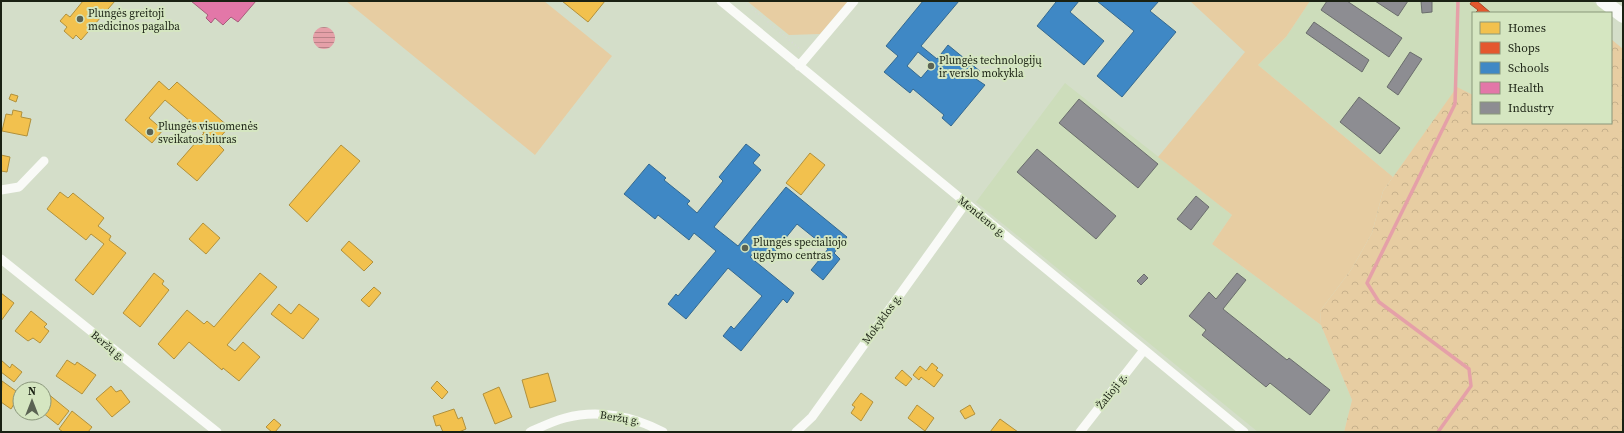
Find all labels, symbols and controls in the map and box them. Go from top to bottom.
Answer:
place label: Plungės greitoji medicinos pagalba [88,6,180,34]
legend [1472,12,1612,124]
marker: Plungės greitoji medicinos pagalba [75,14,85,24]
text: Homes [1508,20,1546,36]
text: Shops [1508,40,1540,56]
place label: Plungės technologijų ir verslo mokykla [939,53,1042,81]
text: Schools [1508,60,1549,76]
marker: Plungės technologijų ir verslo mokykla [926,61,936,71]
text: Health [1508,80,1544,96]
text: Industry [1508,100,1555,116]
place label: Plungės visuomenės sveikatos biuras [158,119,258,147]
marker: Plungės visuomenės sveikatos biuras [145,127,155,137]
street label: Mendeno g. [955,193,1009,241]
place label: Plungės specialiojo ugdymo centras [753,235,847,263]
marker: Plungės specialiojo ugdymo centras [740,243,750,253]
street label: Mokyklos g. [859,291,905,347]
street label: Beržų g. [88,328,128,364]
street label: Žalioji g. [1093,370,1131,412]
north arrow [12,381,52,421]
text: N [28,384,36,399]
street label: Beržų g. [599,407,641,429]

